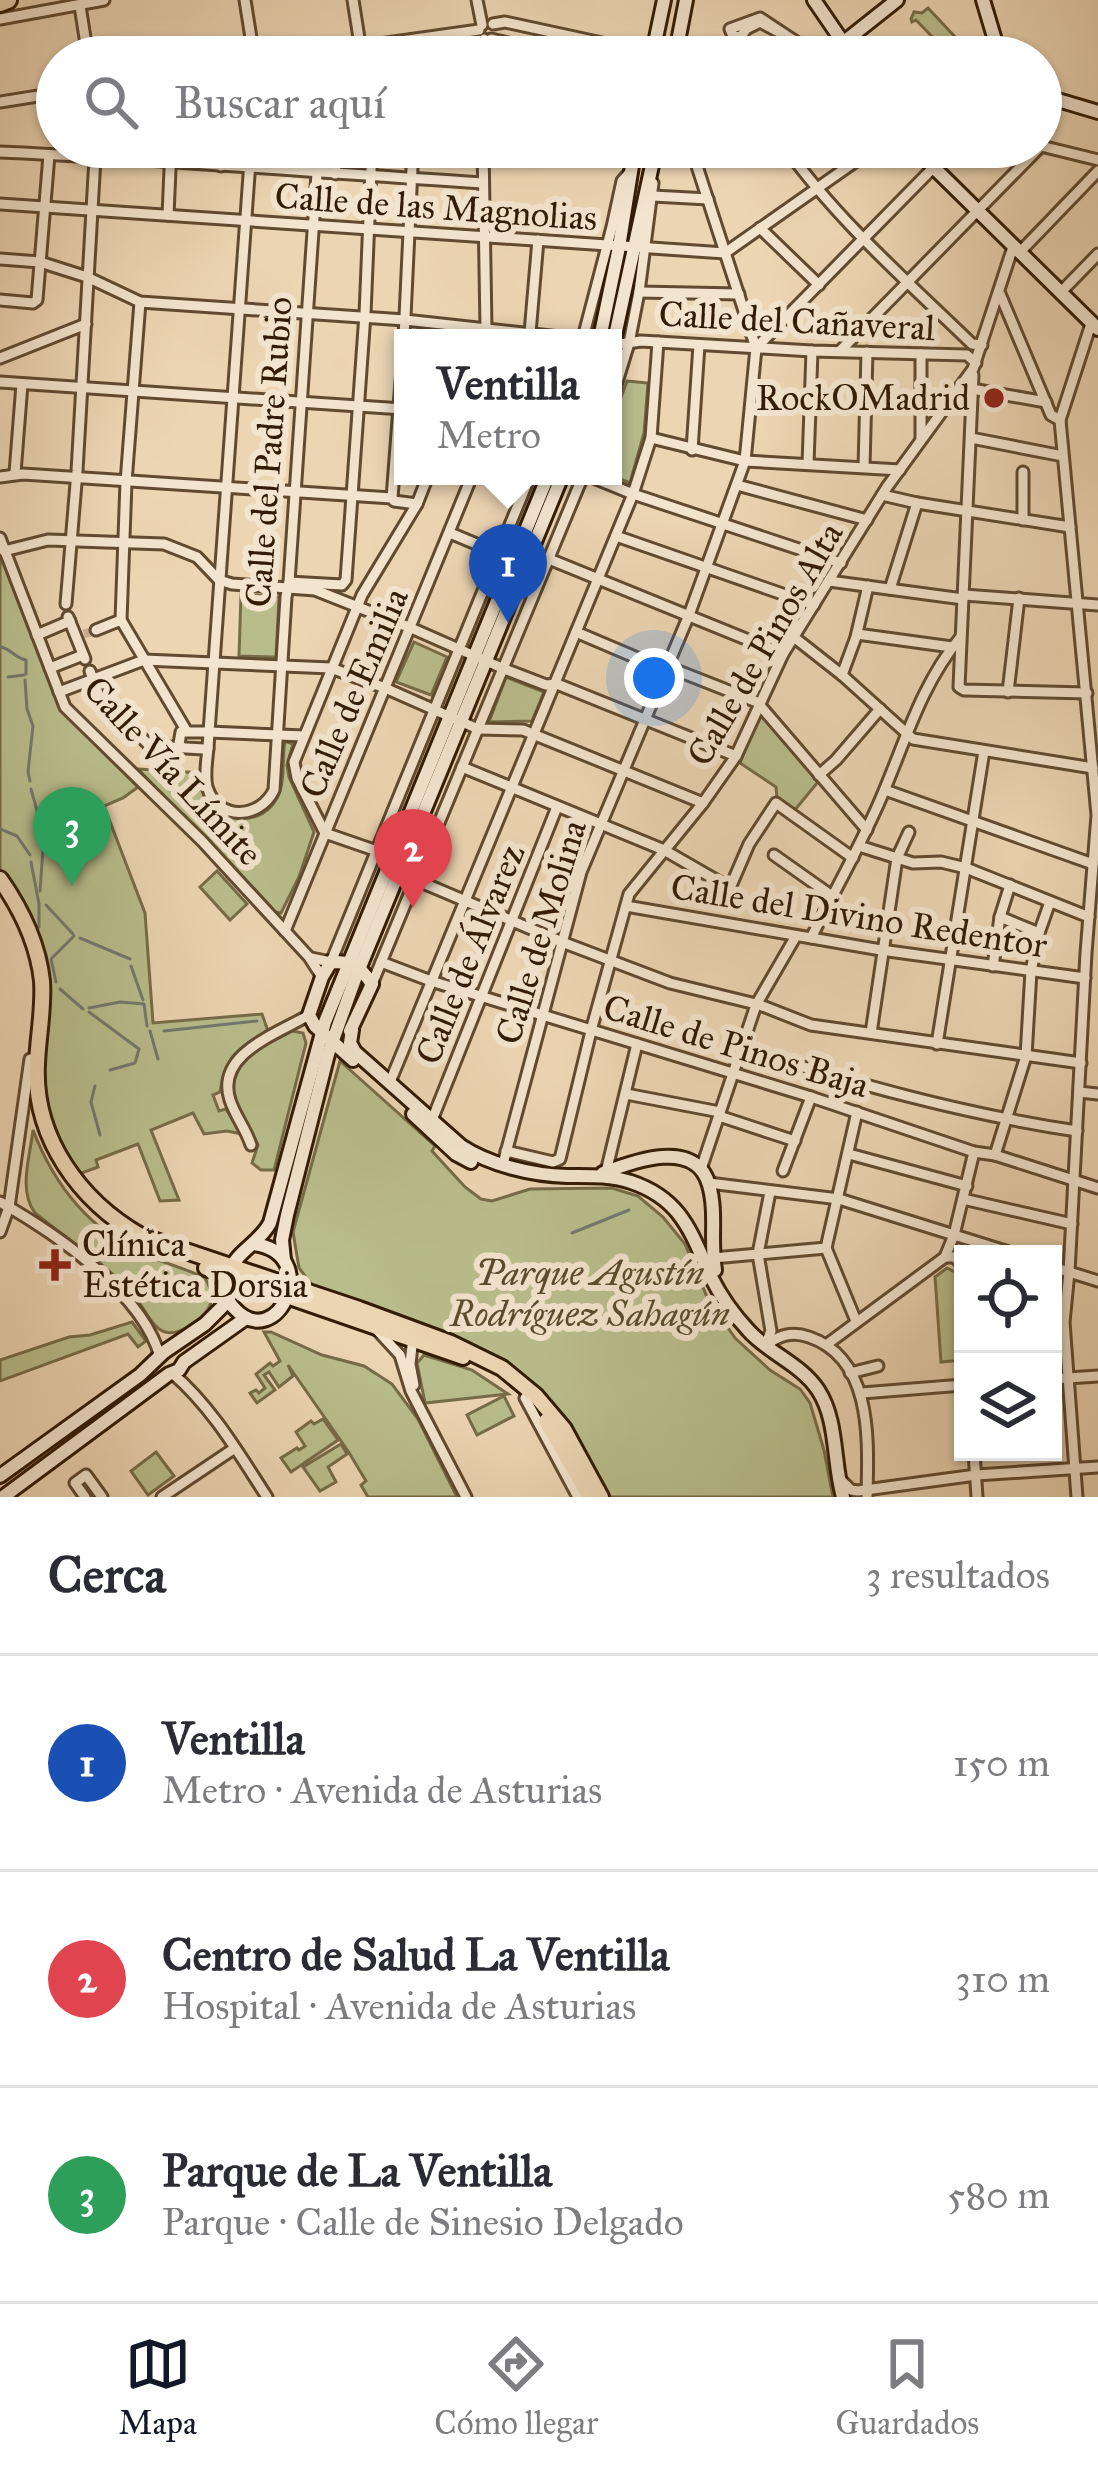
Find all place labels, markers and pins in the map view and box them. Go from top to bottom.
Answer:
place label: RockOMadrid [756,376,970,420]
marker: RockOMadrid [981,385,1007,411]
pin: 1 [469,524,547,623]
pin: 3 [33,787,111,886]
pin: 2 [374,809,452,908]
place label: Clínica Estética Dorsia [82,1222,309,1307]
marker: Clínica Estética Dorsia [39,1249,71,1281]

